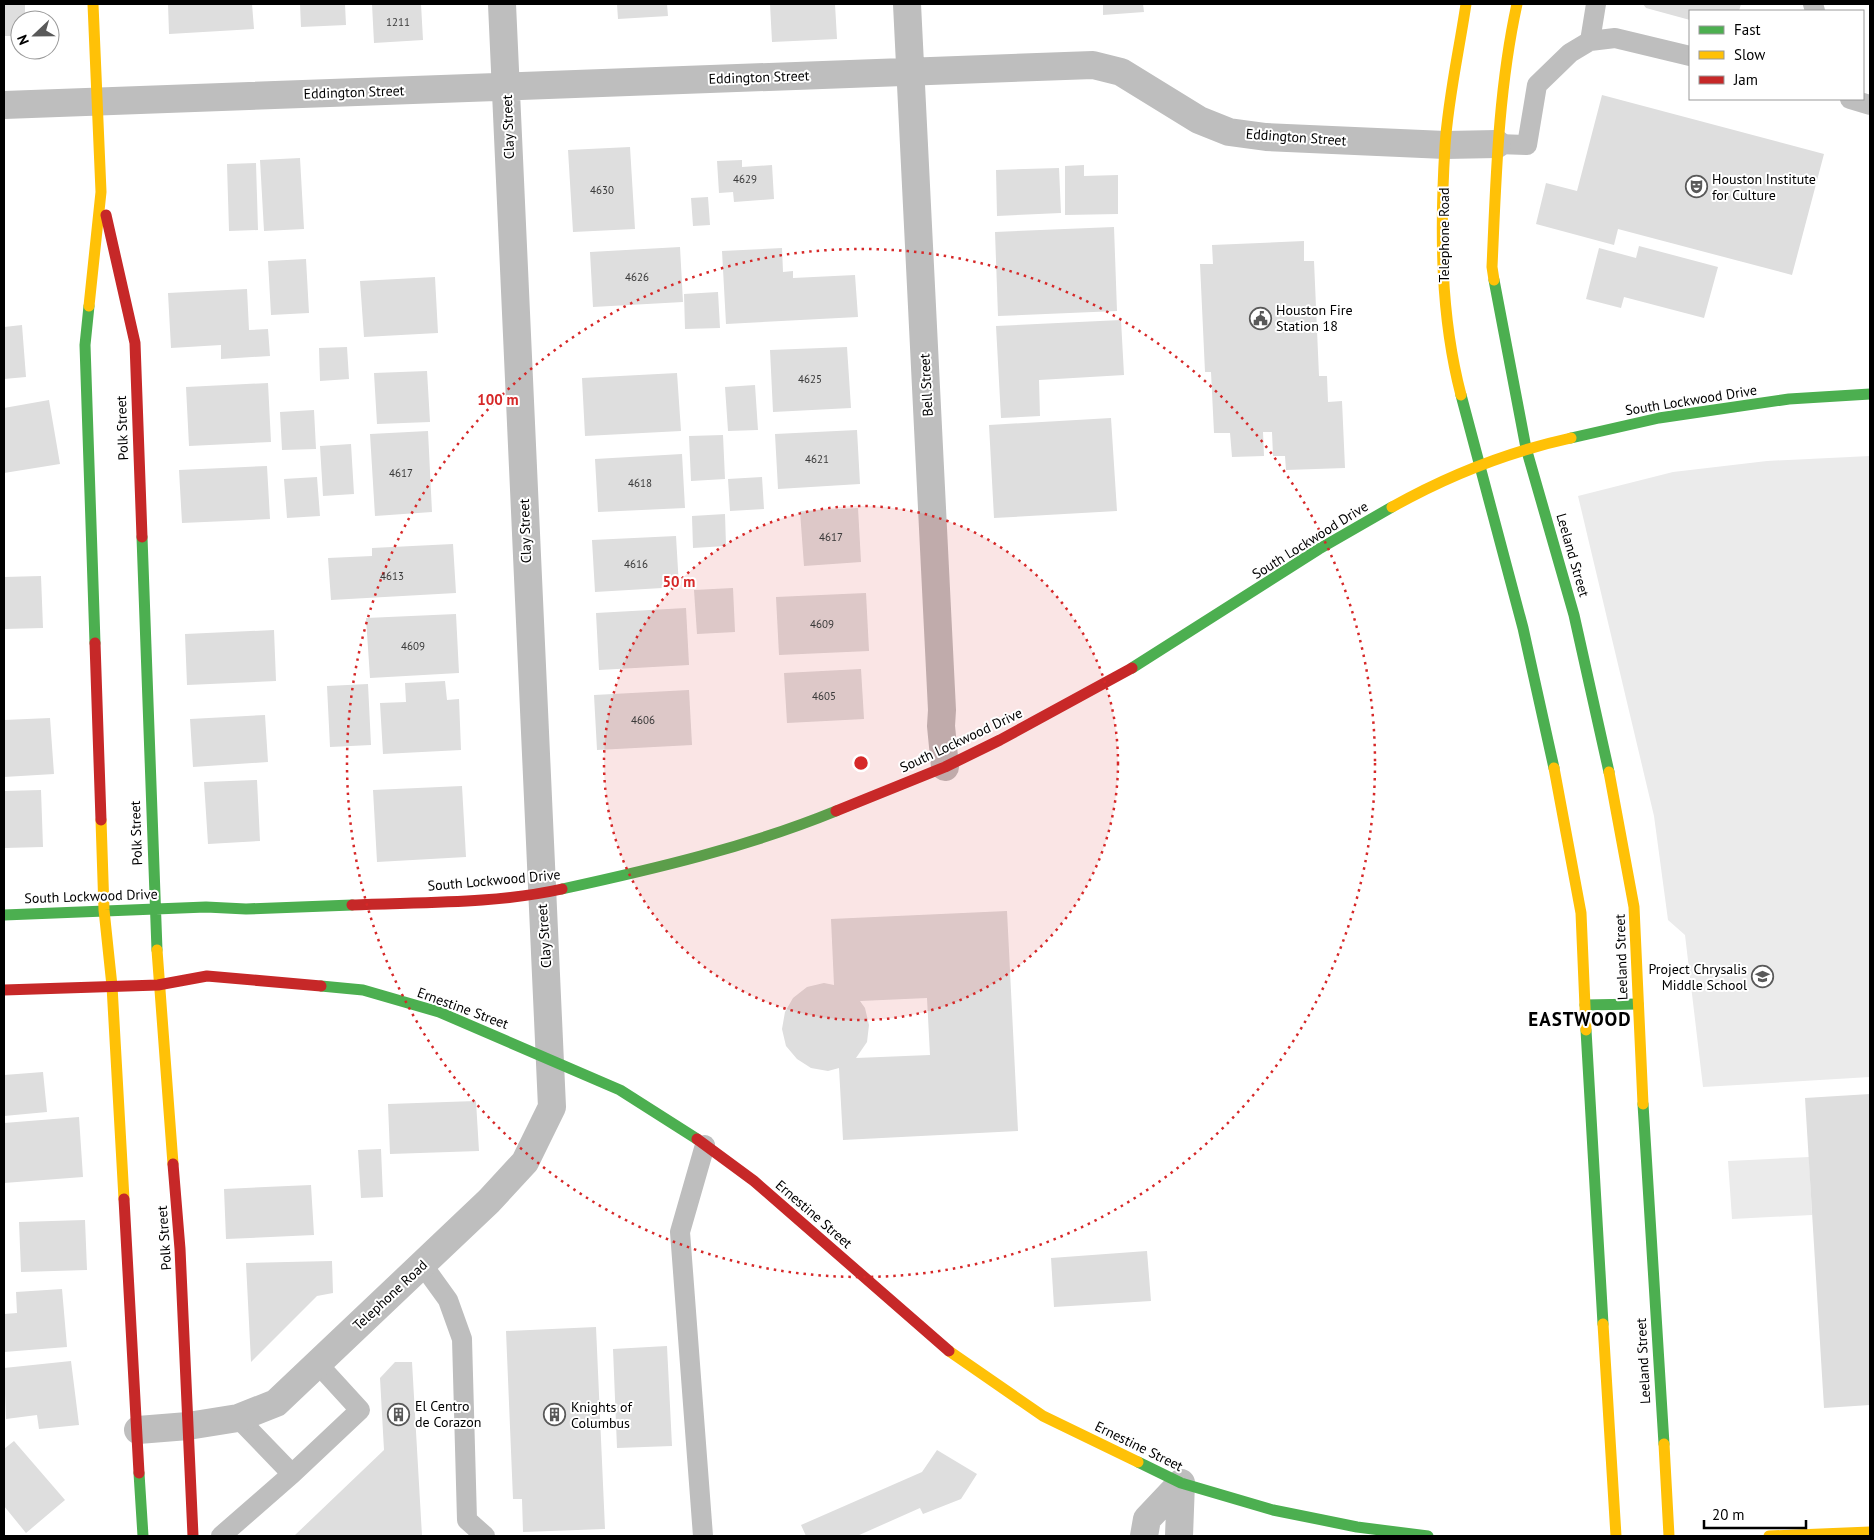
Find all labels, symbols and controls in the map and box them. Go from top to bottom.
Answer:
north arrow [10,10,60,60]
legend [1689,10,1864,100]
house number: 1211 [386,15,410,29]
text: Fast [1734,20,1761,39]
text: N [13,32,33,48]
text: Slow [1734,45,1765,64]
street label: Eddington Street [708,66,810,88]
text: Jam [1733,70,1758,89]
street label: Eddington Street [303,81,405,103]
street label: Clay Street [498,94,518,160]
street label: Eddington Street [1245,125,1347,150]
place label: Houston Institute for Culture [1712,170,1816,204]
house number: 4629 [733,172,757,186]
theatre icon: Houston Institute for Culture [1684,175,1708,199]
house number: 4630 [590,183,614,197]
street label: Telephone Road [1435,187,1453,283]
house number: 4626 [625,270,649,284]
place label: Houston Fire Station 18 [1276,301,1353,335]
public building icon: Houston Fire Station 18 [1248,306,1272,330]
street label: Bell Street [915,353,937,417]
house number: 4625 [798,372,822,386]
street label: South Lockwood Drive [1624,381,1758,419]
text: 100 m [477,390,519,409]
street label: Polk Street [112,395,132,461]
house number: 4621 [805,452,829,466]
house number: 4617 [389,466,413,480]
house number: 4618 [628,476,652,490]
street label: South Lockwood Drive [1249,497,1371,583]
street label: Clay Street [515,498,535,564]
street label: Leeland Street [1552,511,1594,599]
house number: 4617 [819,530,843,544]
house number: 4616 [624,557,648,571]
house number: 4613 [380,569,404,583]
text: 50 m [663,572,695,591]
house number: 4609 [810,617,834,631]
house number: 4609 [401,639,425,653]
house number: 4605 [812,689,836,703]
street label: South Lockwood Drive [897,704,1025,776]
house number: 4606 [631,713,655,727]
centre of rings [852,754,870,772]
street label: Polk Street [126,800,146,866]
street label: South Lockwood Drive [427,865,561,895]
street label: South Lockwood Drive [24,885,158,907]
street label: Clay Street [533,903,555,969]
street label: Leeland Street [1610,913,1631,1000]
place label: Project Chrysalis Middle School [1648,960,1747,994]
school or university icon: Project Chrysalis Middle School [1751,965,1775,989]
street label: Ernestine Street [415,983,511,1033]
district label: EASTWOOD [1528,1007,1632,1031]
street label: Ernestine Street [772,1176,856,1252]
street label: Polk Street [153,1205,175,1271]
street label: Telephone Road [349,1256,431,1334]
street label: Leeland Street [1632,1317,1654,1405]
place label: El Centro de Corazon [415,1397,481,1431]
place label: Knights of Columbus [571,1398,632,1432]
building icon: El Centro de Corazon [387,1402,411,1426]
building icon: Knights of Columbus [543,1403,567,1427]
street label: Ernestine Street [1092,1417,1186,1475]
scale bar [1704,1498,1806,1530]
text: 20 m [1712,1505,1745,1524]

